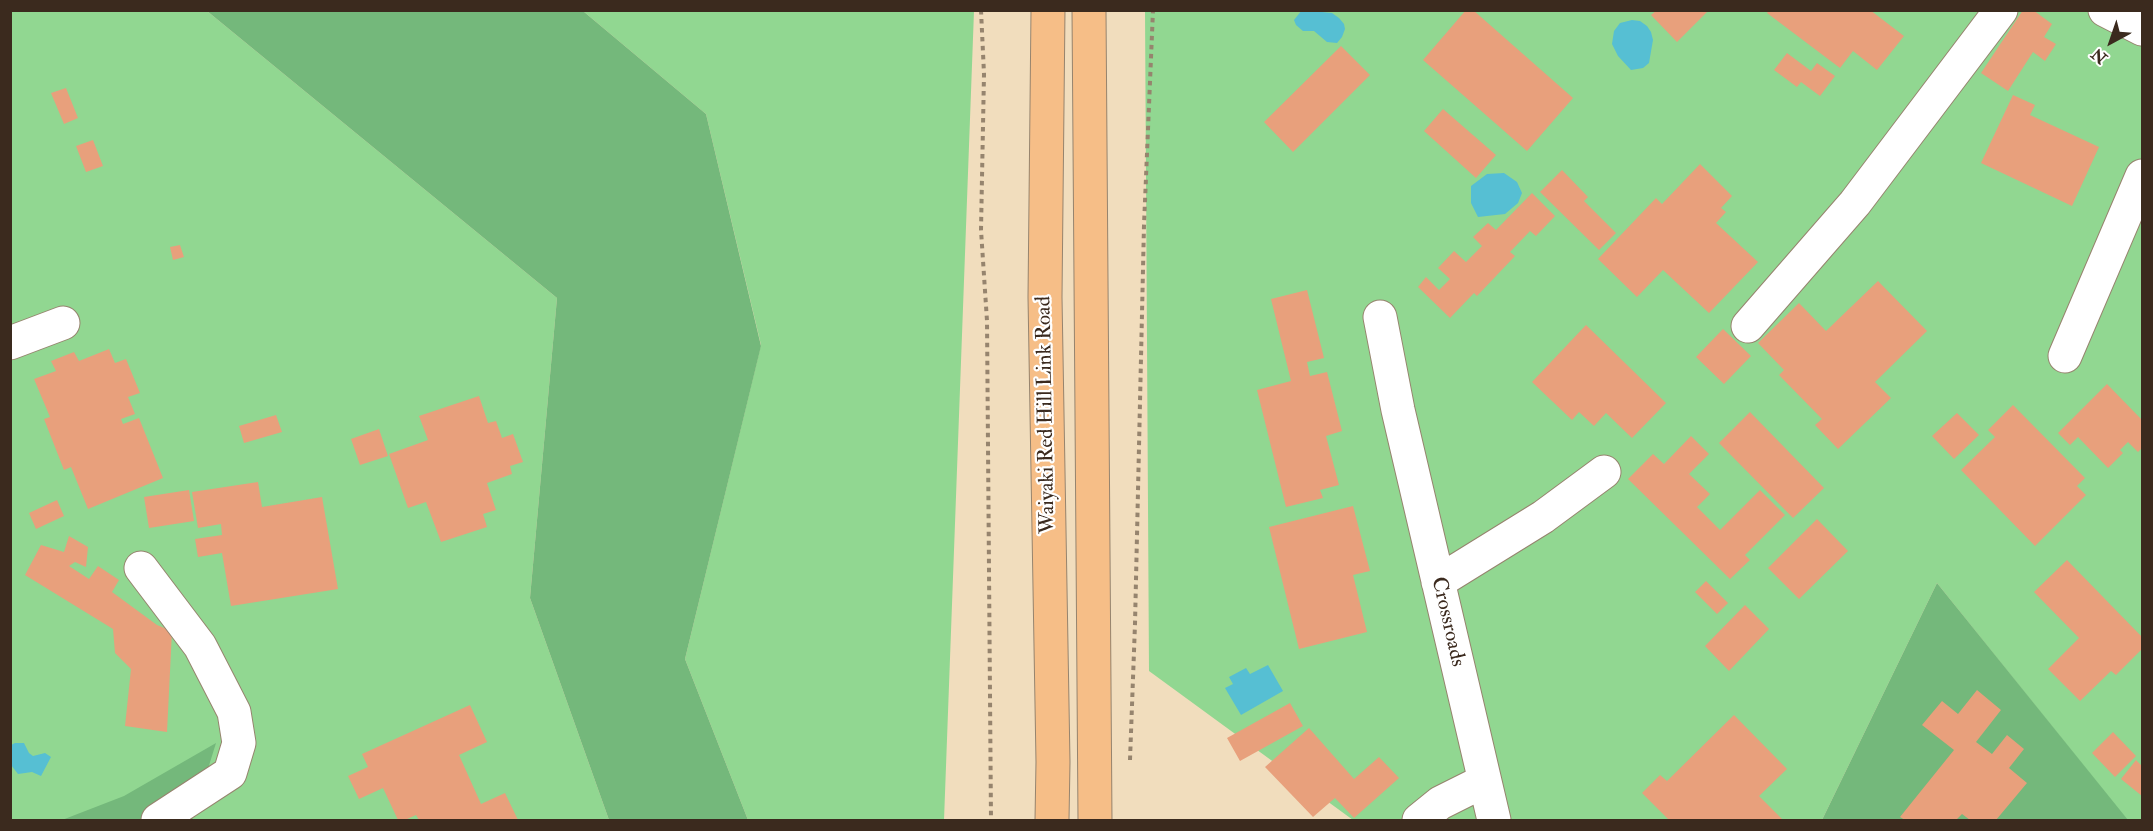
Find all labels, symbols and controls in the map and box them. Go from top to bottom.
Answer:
north arrow [2081,12,2141,72]
text: N [2088,44,2111,68]
street label: Waiyaki Red Hill Link Road [1032,296,1062,534]
street label: Crossroads [1424,575,1470,669]

